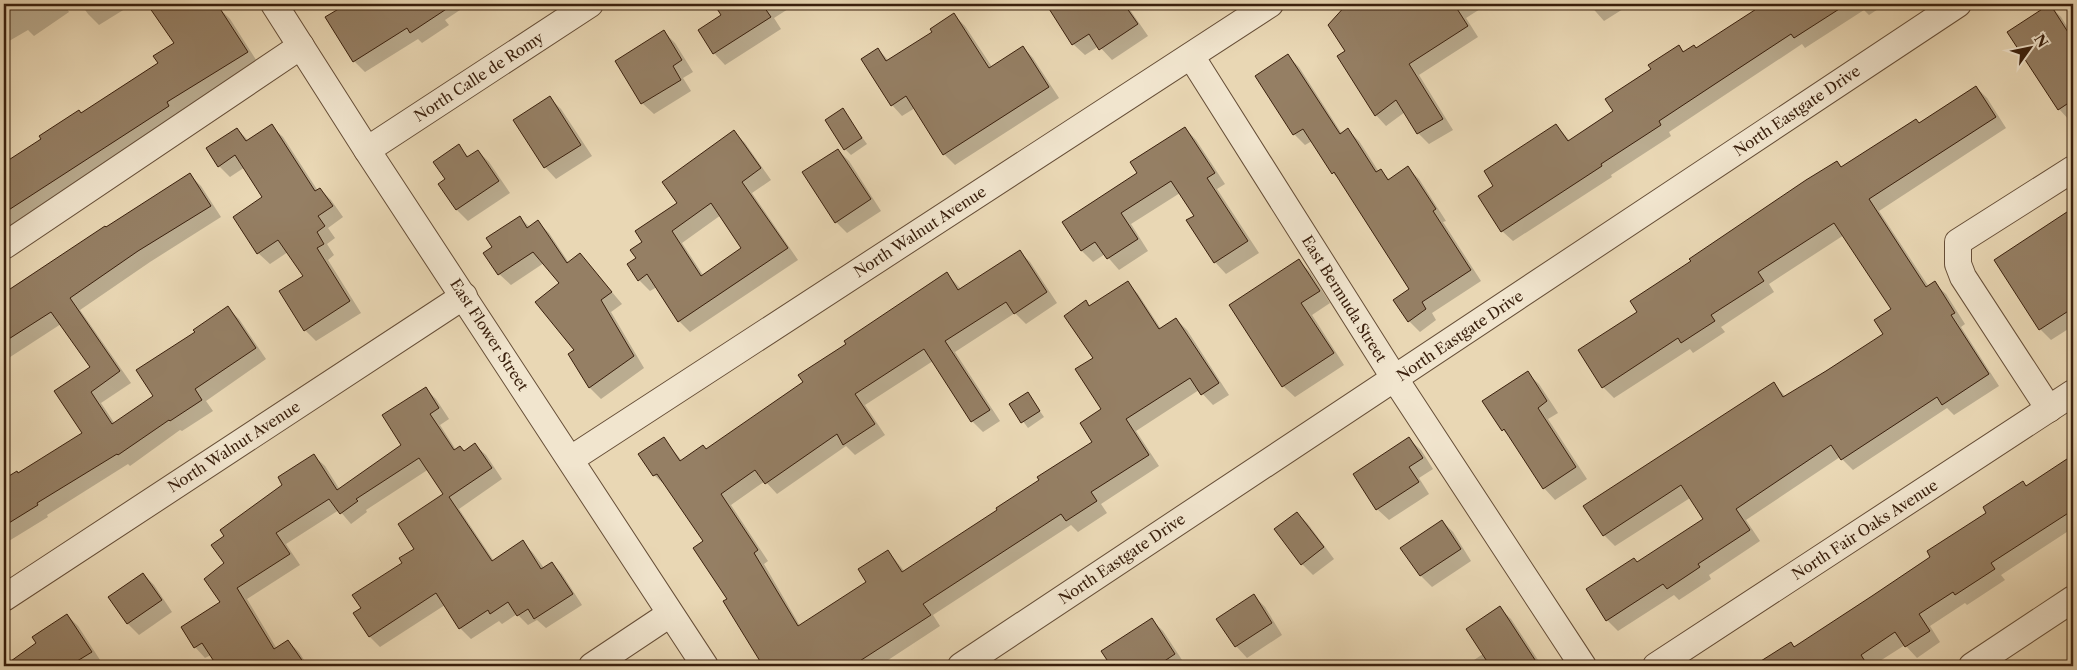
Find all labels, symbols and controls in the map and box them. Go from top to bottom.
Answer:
north arrow [2004,22,2054,72]
street label: North Calle de Romy [410,27,548,126]
text: N [2030,31,2052,51]
street label: North Eastgate Drive [1730,61,1864,160]
street label: North Walnut Avenue [850,182,989,281]
street label: East Bermuda Street [1298,232,1391,366]
street label: East Flower Street [446,275,533,395]
street label: North Eastgate Drive [1393,286,1527,385]
street label: North Walnut Avenue [164,397,303,496]
street label: North Fair Oaks Avenue [1788,475,1941,584]
street label: North Eastgate Drive [1055,509,1189,608]

